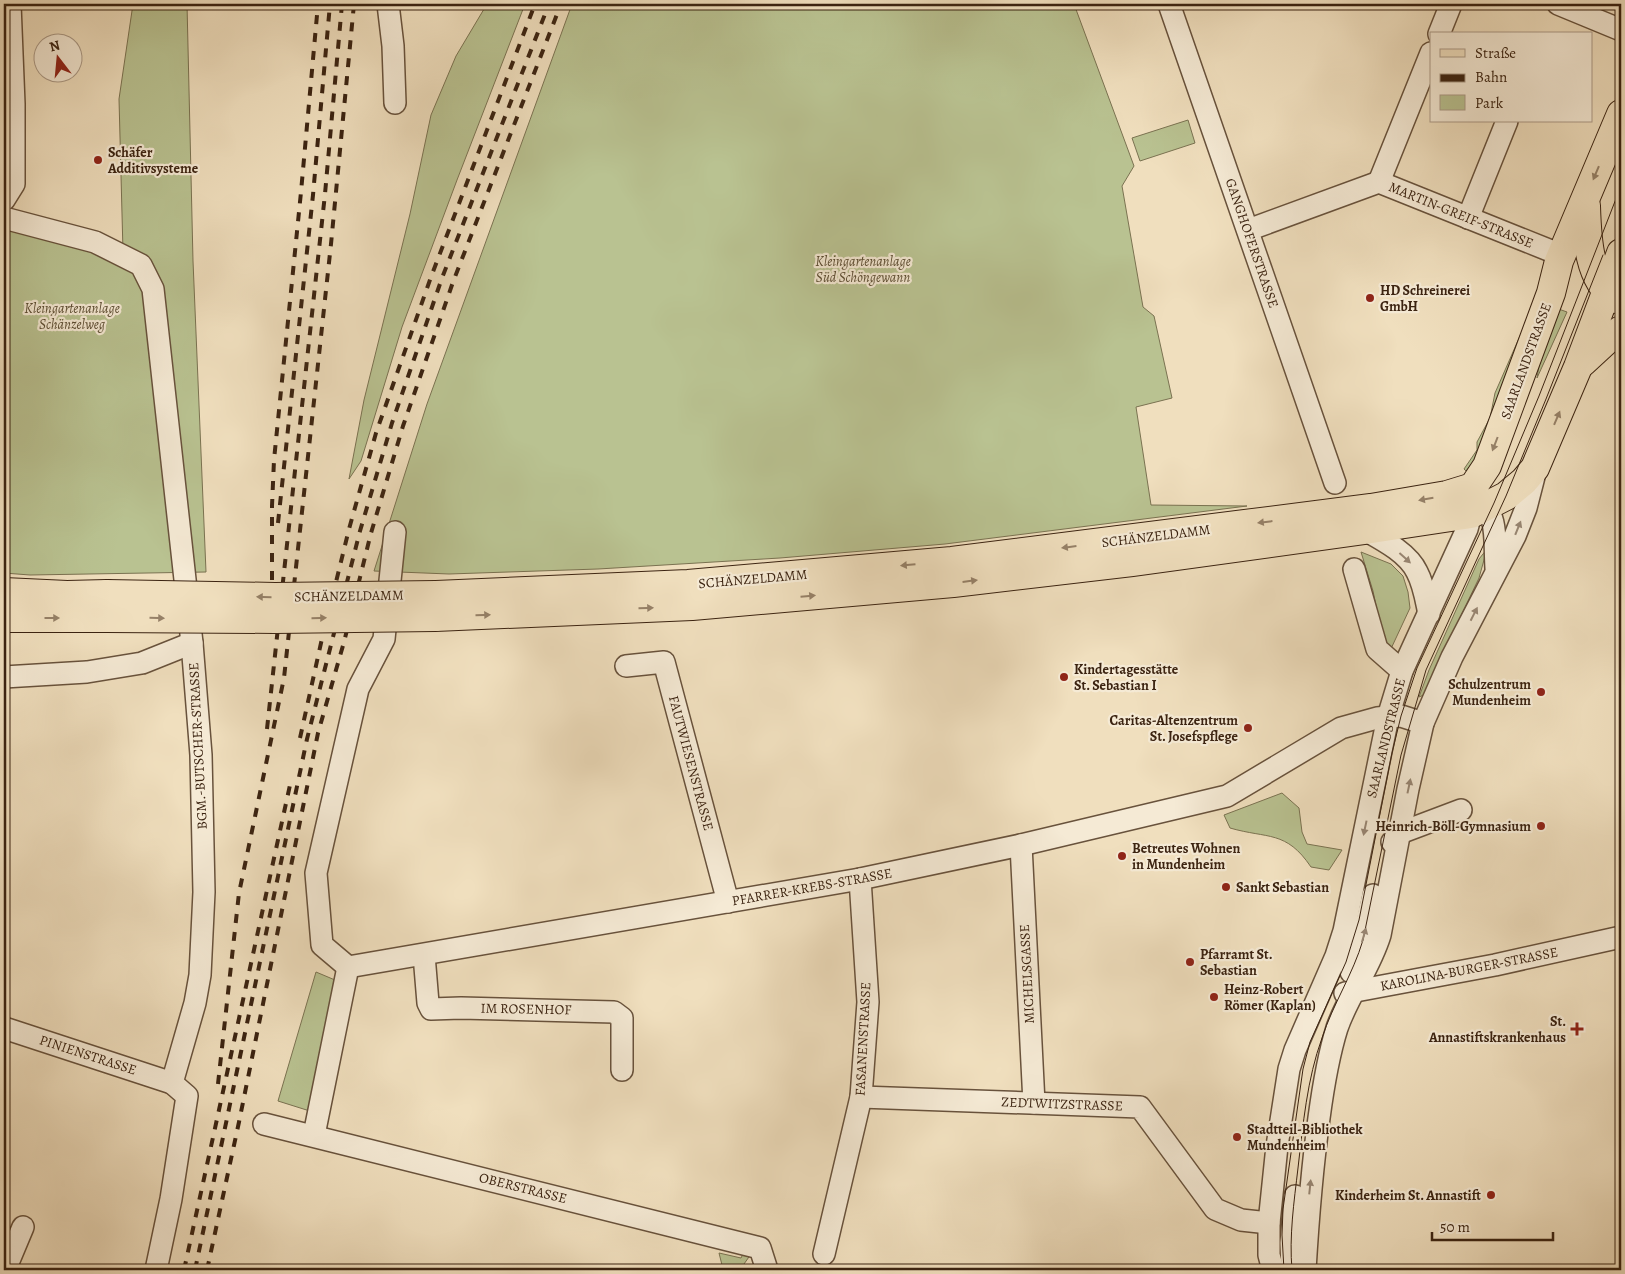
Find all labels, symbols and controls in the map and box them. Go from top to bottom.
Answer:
north arrow [32,32,82,82]
legend [1430,32,1592,122]
text: N [47,35,62,57]
text: Straße [1475,43,1516,63]
text: Bahn [1475,67,1507,87]
text: Park [1475,93,1504,113]
place label: Schäfer Additivsysteme [107,143,199,178]
marker: Schäfer Additivsysteme [92,154,104,166]
one-way arrow [1592,166,1600,180]
street label: GANGHOFERSTRASSE [1221,176,1283,310]
street label: MARTIN-GREIF-STRASSE [1386,177,1536,253]
park label: Kleingartenanlage Süd Schöngewann [815,252,911,287]
place label: HD Schreinerei GmbH [1380,281,1470,316]
marker: HD Schreinerei GmbH [1364,292,1376,304]
park label: Kleingartenanlage Schänzelweg [24,299,120,334]
street label: SAARLANDSTRASSE [1496,300,1556,422]
one-way arrow [1553,410,1561,425]
one-way arrow [1491,437,1499,452]
one-way arrow [1418,495,1434,503]
one-way arrow [1257,518,1273,526]
street label: SCHÄNZELDAMM [1101,520,1212,552]
one-way arrow [1515,521,1523,535]
one-way arrow [1061,543,1077,551]
one-way arrow [1399,552,1411,564]
one-way arrow [900,561,916,569]
street label: SCHÄNZELDAMM [698,565,808,593]
one-way arrow [962,577,978,585]
street label: SCHÄNZELDAMM [294,586,404,606]
one-way arrow [800,591,816,599]
one-way arrow [256,592,272,600]
one-way arrow [638,603,654,611]
one-way arrow [1470,607,1478,621]
one-way arrow [476,610,492,618]
one-way arrow [45,614,61,622]
one-way arrow [149,614,165,622]
one-way arrow [311,614,327,622]
place label: Kindertagesstätte St. Sebastian I [1074,660,1179,695]
street label: BGM.-BUTSCHER-STRASSE [184,662,212,830]
marker: Kindertagesstätte St. Sebastian I [1058,671,1070,683]
place label: Schulzentrum Mundenheim [1448,675,1531,710]
street label: SAARLANDSTRASSE [1362,676,1410,800]
marker: Schulzentrum Mundenheim [1535,686,1547,698]
street label: FAUTWIESENSTRASSE [664,693,718,833]
place label: Caritas-Altenzentrum St. Josefspflege [1109,711,1239,746]
marker: Caritas-Altenzentrum St. Josefspflege [1242,722,1254,734]
one-way arrow [1406,777,1414,793]
place label: Heinrich-Böll-Gymnasium [1375,817,1531,836]
one-way arrow [1360,820,1368,836]
marker: Heinrich-Böll-Gymnasium [1535,820,1547,832]
place label: Betreutes Wohnen in Mundenheim [1132,839,1240,874]
marker: Betreutes Wohnen in Mundenheim [1116,850,1128,862]
street label: PFARRER-KREBS-STRASSE [730,864,894,910]
place label: Sankt Sebastian [1236,878,1329,897]
marker: Sankt Sebastian [1220,881,1232,893]
street label: MICHELSGASSE [1015,924,1039,1024]
one-way arrow [1360,928,1368,943]
street label: KAROLINA-BURGER-STRASSE [1378,942,1560,996]
place label: Pfarramt St. Sebastian [1200,945,1273,980]
marker: Pfarramt St. Sebastian [1184,956,1196,968]
place label: Heinz-Robert Römer (Kaplan) [1224,980,1316,1015]
street label: FASANENSTRASSE [851,982,875,1096]
marker: Heinz-Robert Römer (Kaplan) [1208,991,1220,1003]
street label: IM ROSENHOF [480,999,572,1019]
place label: St. Annastiftskrankenhaus [1428,1012,1566,1047]
marker: St. Annastiftskrankenhaus [1570,1022,1584,1036]
street label: PINIENSTRASSE [37,1030,139,1080]
street label: ZEDTWITZSTRASSE [1001,1092,1123,1116]
place label: Stadtteil-Bibliothek Mundenheim [1247,1120,1363,1155]
marker: Stadtteil-Bibliothek Mundenheim [1231,1131,1243,1143]
street label: OBERSTRASSE [477,1168,569,1208]
one-way arrow [1307,1178,1315,1194]
place label: Kinderheim St. Annastift [1335,1186,1481,1205]
marker: Kinderheim St. Annastift [1485,1189,1497,1201]
scale bar [1432,1209,1554,1241]
text: 50 m [1440,1217,1470,1237]

